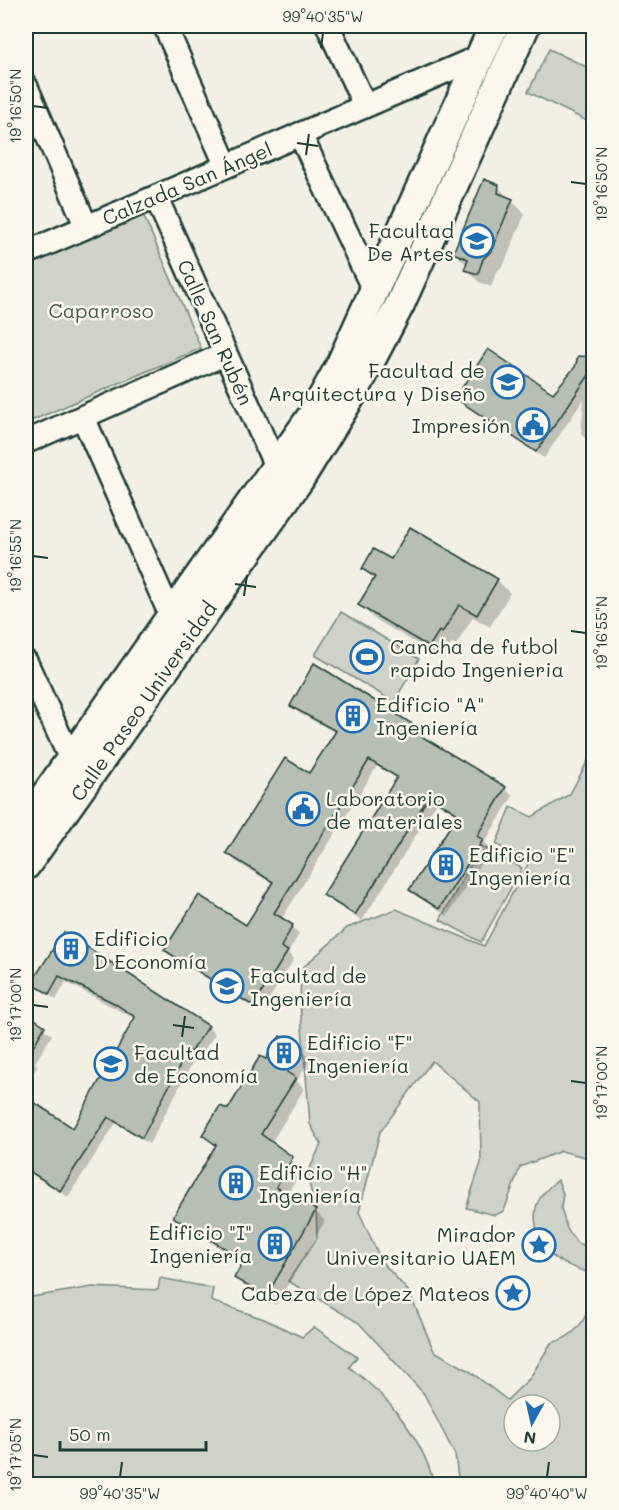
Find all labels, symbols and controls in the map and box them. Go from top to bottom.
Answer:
text: 99°40'35"W [283,6,363,26]
text: 19°16'50"N [5,69,25,143]
street label: Calzada San Ángel [98,135,276,231]
text: 19°16'50"N [591,147,611,221]
place label: Facultad De Artes [367,217,454,266]
school or university icon: Facultad De Artes [459,223,495,259]
street label: Calle San Rubén [172,255,260,409]
park label: Caparroso [48,297,154,323]
place label: Facultad de Arquitectura y Diseño [268,357,485,406]
school or university icon: Facultad de Arquitectura y Diseño [490,364,526,400]
public building icon: Impresión [515,407,551,443]
place label: Impresión [412,412,510,438]
text: 19°16'55"N [5,519,25,593]
street label: Calle Paseo Universidad [64,596,222,806]
text: 19°16'55"N [591,596,611,670]
place label: Cancha de futbol rapido Ingenieria [390,633,564,682]
sports icon: Cancha de futbol rapido Ingenieria [349,639,385,675]
place label: Edificio "A" Ingeniería [376,691,484,740]
building icon: Edificio "A" Ingeniería [335,698,371,734]
place label: Laboratorio de materiales [326,785,463,834]
public building icon: Laboratorio de materiales [285,791,321,827]
place label: Edificio "E" Ingeniería [469,841,575,890]
building icon: Edificio "E" Ingeniería [428,847,464,883]
place label: Edificio D Economía [94,925,207,974]
building icon: Edificio D Economía [53,931,89,967]
place label: Facultad de Ingeniería [250,962,367,1011]
text: 19°17'00"N [5,968,25,1042]
school or university icon: Facultad de Ingeniería [209,968,245,1004]
place label: Edificio "F" Ingeniería [307,1029,413,1078]
building icon: Edificio "F" Ingeniería [266,1035,302,1071]
place label: Facultad de Economía [134,1039,258,1088]
school or university icon: Facultad de Economía [93,1046,129,1082]
text: 19°17'00"N [591,1046,611,1120]
place label: Edificio "H" Ingeniería [259,1159,368,1208]
building icon: Edificio "H" Ingeniería [218,1165,254,1201]
place label: Edificio "I" Ingeniería [149,1219,252,1268]
place label: Mirador Universitario UAEM [326,1221,516,1270]
building icon: Edificio "I" Ingeniería [257,1226,293,1262]
place icon: Mirador Universitario UAEM [521,1227,557,1263]
place icon: Cabeza de López Mateos [495,1275,531,1311]
place label: Cabeza de López Mateos [241,1280,490,1306]
north arrow [502,1393,562,1453]
scale bar [60,1414,206,1452]
text: 19°17'05"N [5,1418,25,1492]
text: 50 m [69,1422,111,1446]
text: N [522,1427,537,1450]
text: 99°40'35"W [80,1483,160,1503]
text: 99°40'40"W [506,1483,588,1503]

